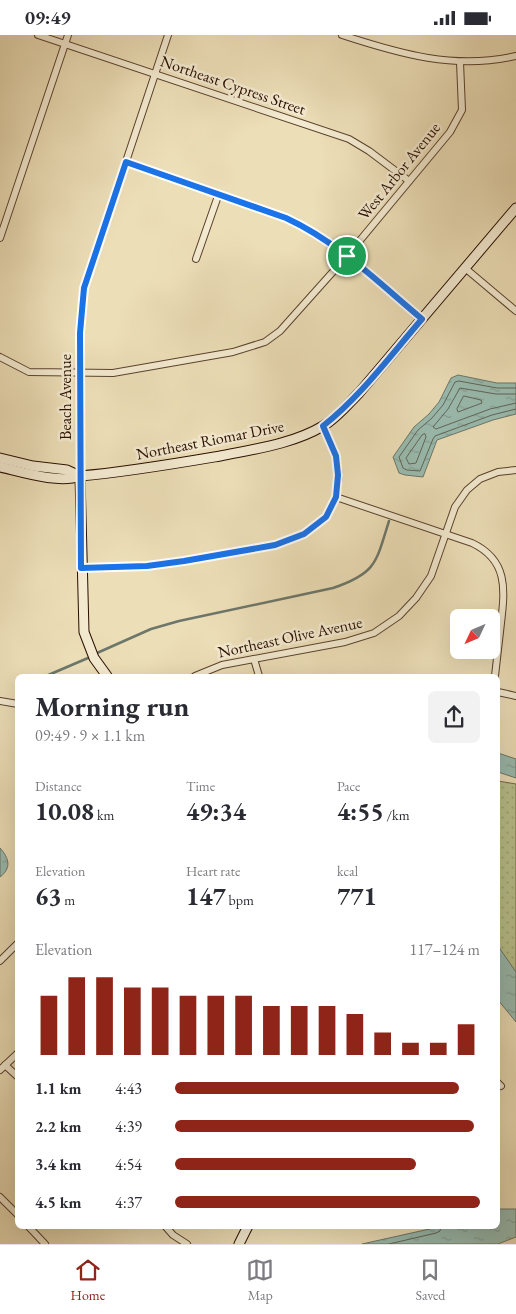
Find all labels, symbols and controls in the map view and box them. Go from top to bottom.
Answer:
text: 09:49 [25,5,71,30]
street label: Northeast Cypress Street [158,50,308,120]
street label: West Arbor Avenue [353,118,445,224]
pin [326,235,368,277]
icon: arrive [333,242,361,270]
street label: Beach Avenue [55,354,76,440]
street label: Northeast Riomar Drive [134,415,286,465]
north arrow [450,609,500,659]
map controls [450,609,500,659]
street label: Northeast Olive Avenue [216,611,364,663]
text: Morning run [35,688,189,724]
button: share [428,691,480,743]
text: 09:49 · 9 × 1.1 km [35,725,145,746]
text: Distance [35,777,82,795]
text: Time [186,777,215,795]
text: Pace [337,777,361,795]
text: 10.08 [35,795,94,827]
text: 49:34 [186,795,246,827]
text: 4:55 [337,795,384,827]
text: km [94,806,114,824]
text: /km [384,806,410,824]
text: Elevation [35,862,85,880]
text: Heart rate [186,862,240,880]
text: kcal [337,862,358,880]
text: 63 [35,880,61,912]
text: 147 [186,880,226,912]
text: 771 [337,880,377,912]
text: m [61,891,75,909]
text: bpm [226,891,254,909]
text: Elevation [35,939,93,960]
text: 117–124 m [409,939,480,960]
text: 1.1 km [35,1078,81,1099]
text: 4:43 [115,1078,142,1099]
text: 2.2 km [35,1116,81,1137]
text: 4:39 [115,1116,142,1137]
text: 3.4 km [35,1154,81,1175]
text: 4:54 [115,1154,142,1175]
text: 4.5 km [35,1192,81,1213]
text: 4:37 [115,1192,142,1213]
tab: Home [71,1256,105,1304]
tab: Map [246,1256,274,1304]
tab: Saved [415,1256,445,1304]

